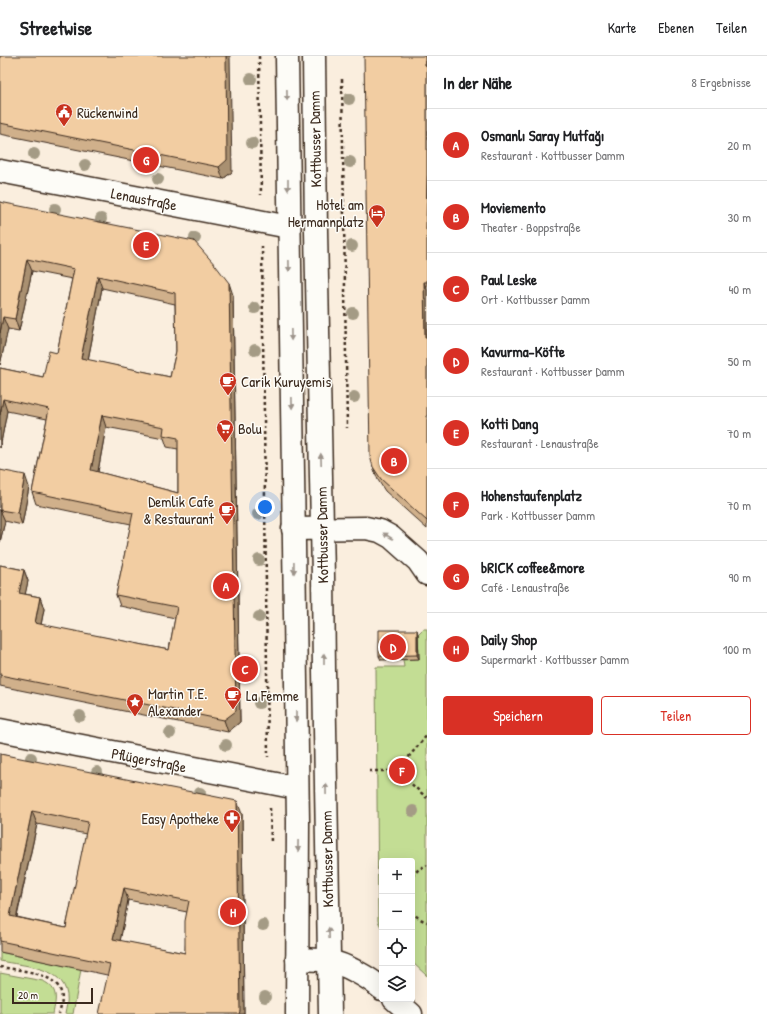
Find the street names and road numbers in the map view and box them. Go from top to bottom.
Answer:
street label: Kottbusser Damm [304,91,326,187]
street label: Lenaustraße [109,182,179,216]
street label: Kottbusser Damm [311,487,333,583]
street label: Pflügerstraße [110,742,188,778]
street label: Kottbusser Damm [316,811,338,907]

